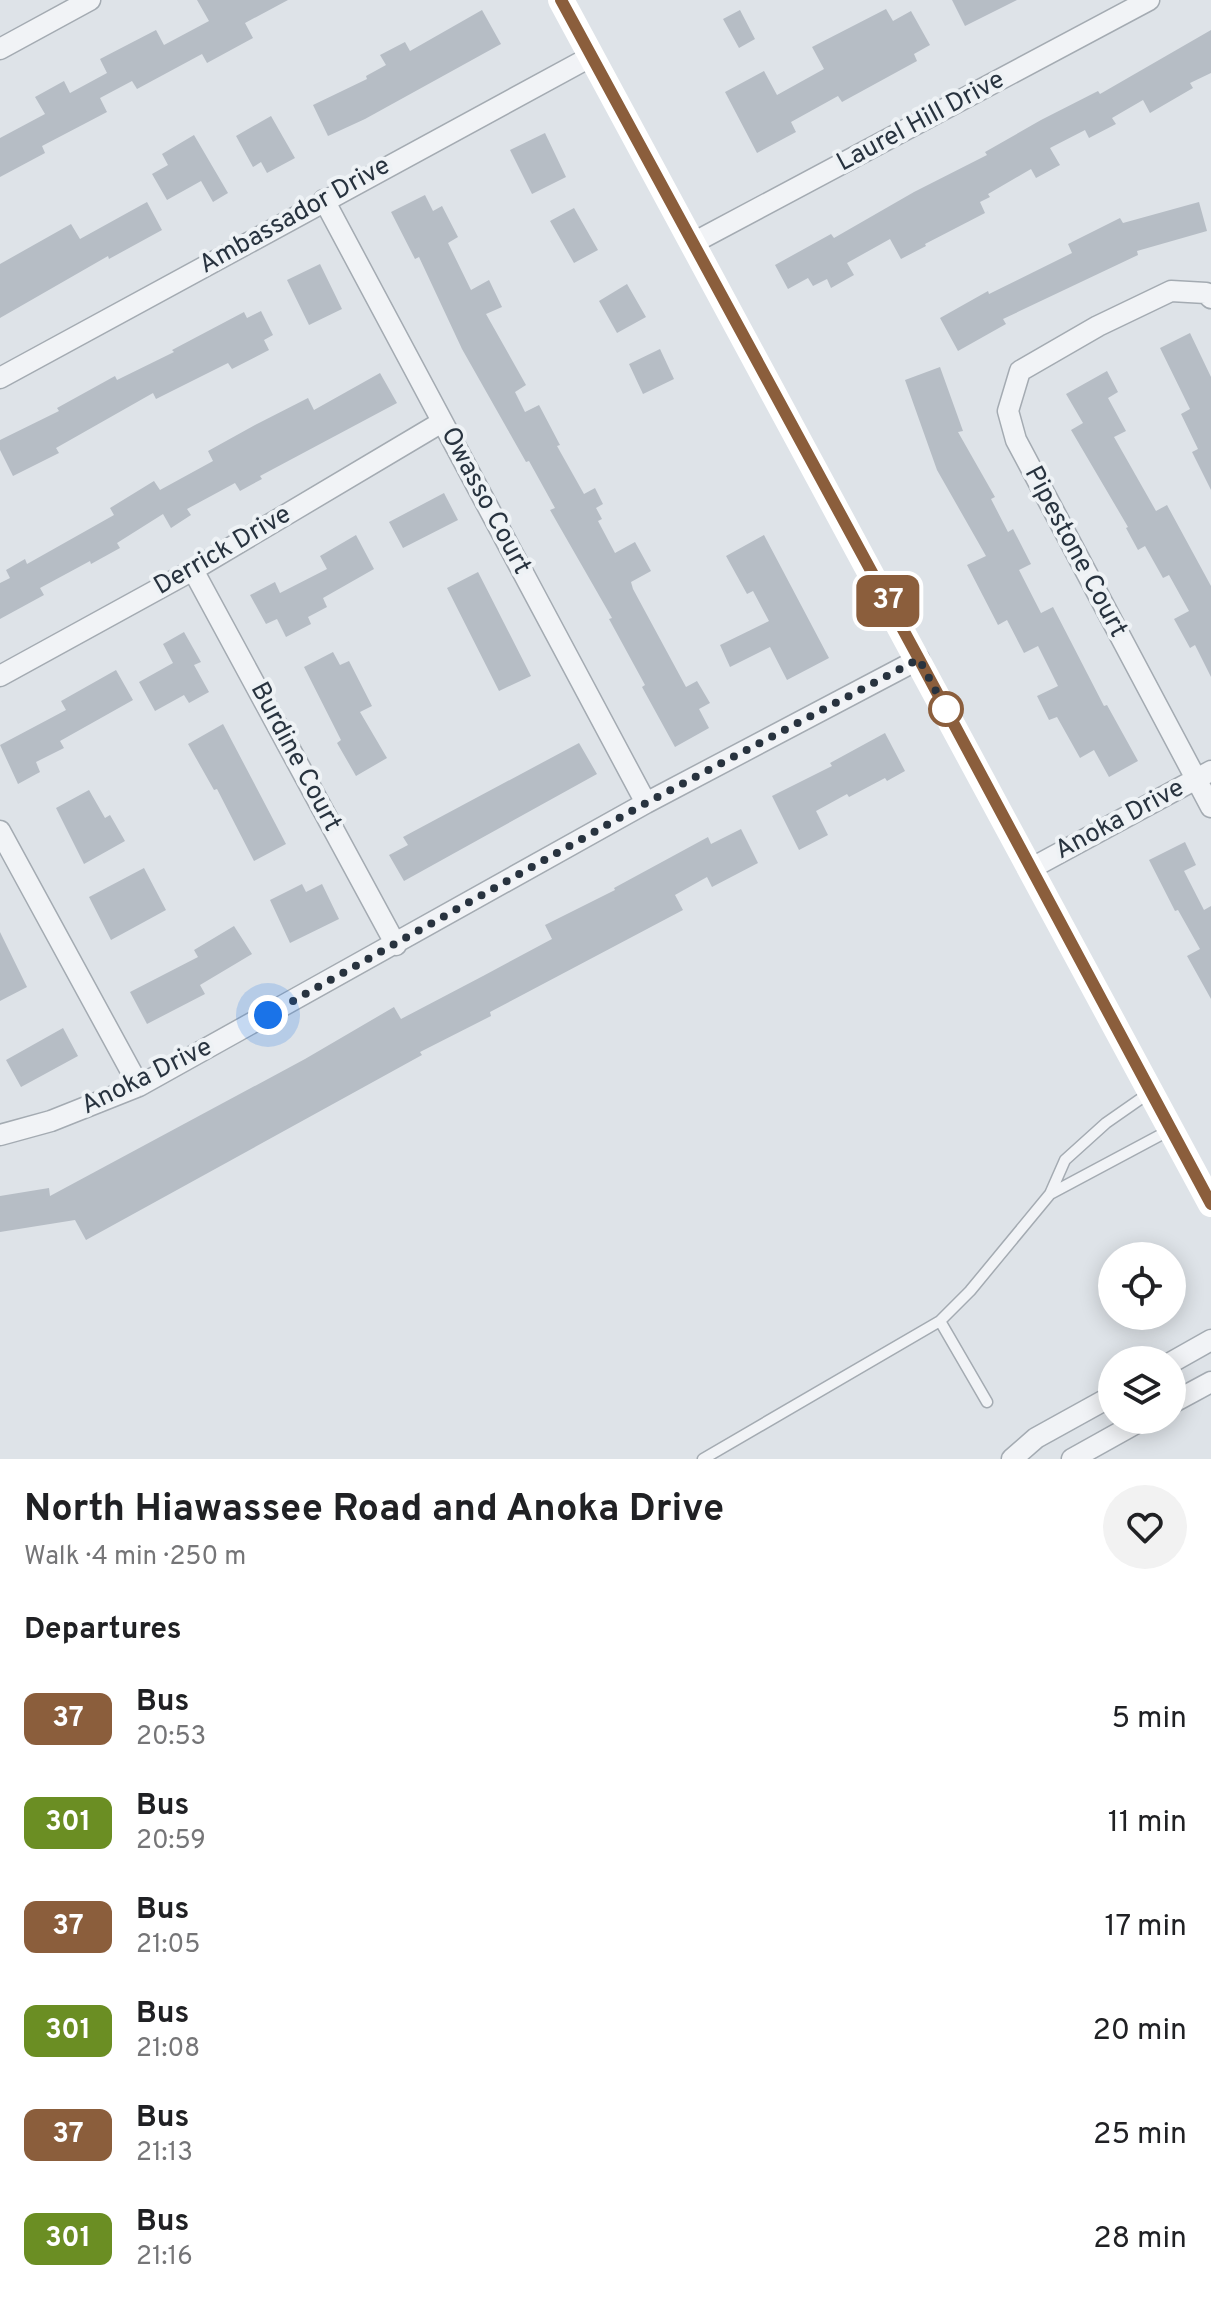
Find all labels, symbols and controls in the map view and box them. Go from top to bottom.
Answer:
street label: Laurel Hill Drive [831,64,1011,180]
street label: Ambassador Drive [194,150,396,282]
street label: Owasso Court [432,422,538,580]
street label: Pipestone Court [1016,461,1134,643]
street label: Derrick Drive [149,499,297,603]
line badge: 37 [852,575,924,627]
text: 37 [872,583,904,619]
street label: Burdine Court [242,677,348,837]
unlabelled marker [929,692,963,726]
street label: Anoka Drive [1050,772,1190,868]
your location [248,995,288,1035]
street label: Anoka Drive [76,1031,218,1123]
map controls [1098,1242,1186,1434]
button: locate [1098,1242,1186,1330]
button: layers [1098,1346,1186,1434]
button: heart [1103,1485,1187,1569]
text: North Hiawassee Road and Anoka Drive [24,1486,724,1535]
text: Walk · 4 min · 250 m [24,1541,246,1574]
text: Departures [24,1612,182,1649]
text: Bus [136,1684,189,1721]
text: 37 [52,1701,84,1737]
text: 5 min [1111,1701,1187,1738]
text: 20:53 [136,1721,206,1754]
text: Bus [136,1788,189,1825]
text: 301 [45,1805,91,1841]
text: 11 min [1108,1805,1187,1842]
text: 20:59 [136,1825,206,1858]
text: Bus [136,1892,189,1929]
text: 37 [52,1909,84,1945]
text: 17 min [1104,1909,1187,1946]
text: 21:05 [136,1929,200,1962]
text: Bus [136,1996,189,2033]
text: 301 [45,2013,91,2049]
text: 20 min [1092,2013,1187,2050]
text: 21:08 [136,2033,200,2066]
text: Bus [136,2100,189,2137]
text: 37 [52,2117,84,2153]
text: 25 min [1093,2117,1187,2154]
text: 21:13 [136,2137,193,2170]
text: Bus [136,2204,189,2241]
text: 301 [45,2221,91,2257]
text: 28 min [1093,2221,1187,2258]
text: 21:16 [136,2241,193,2274]

